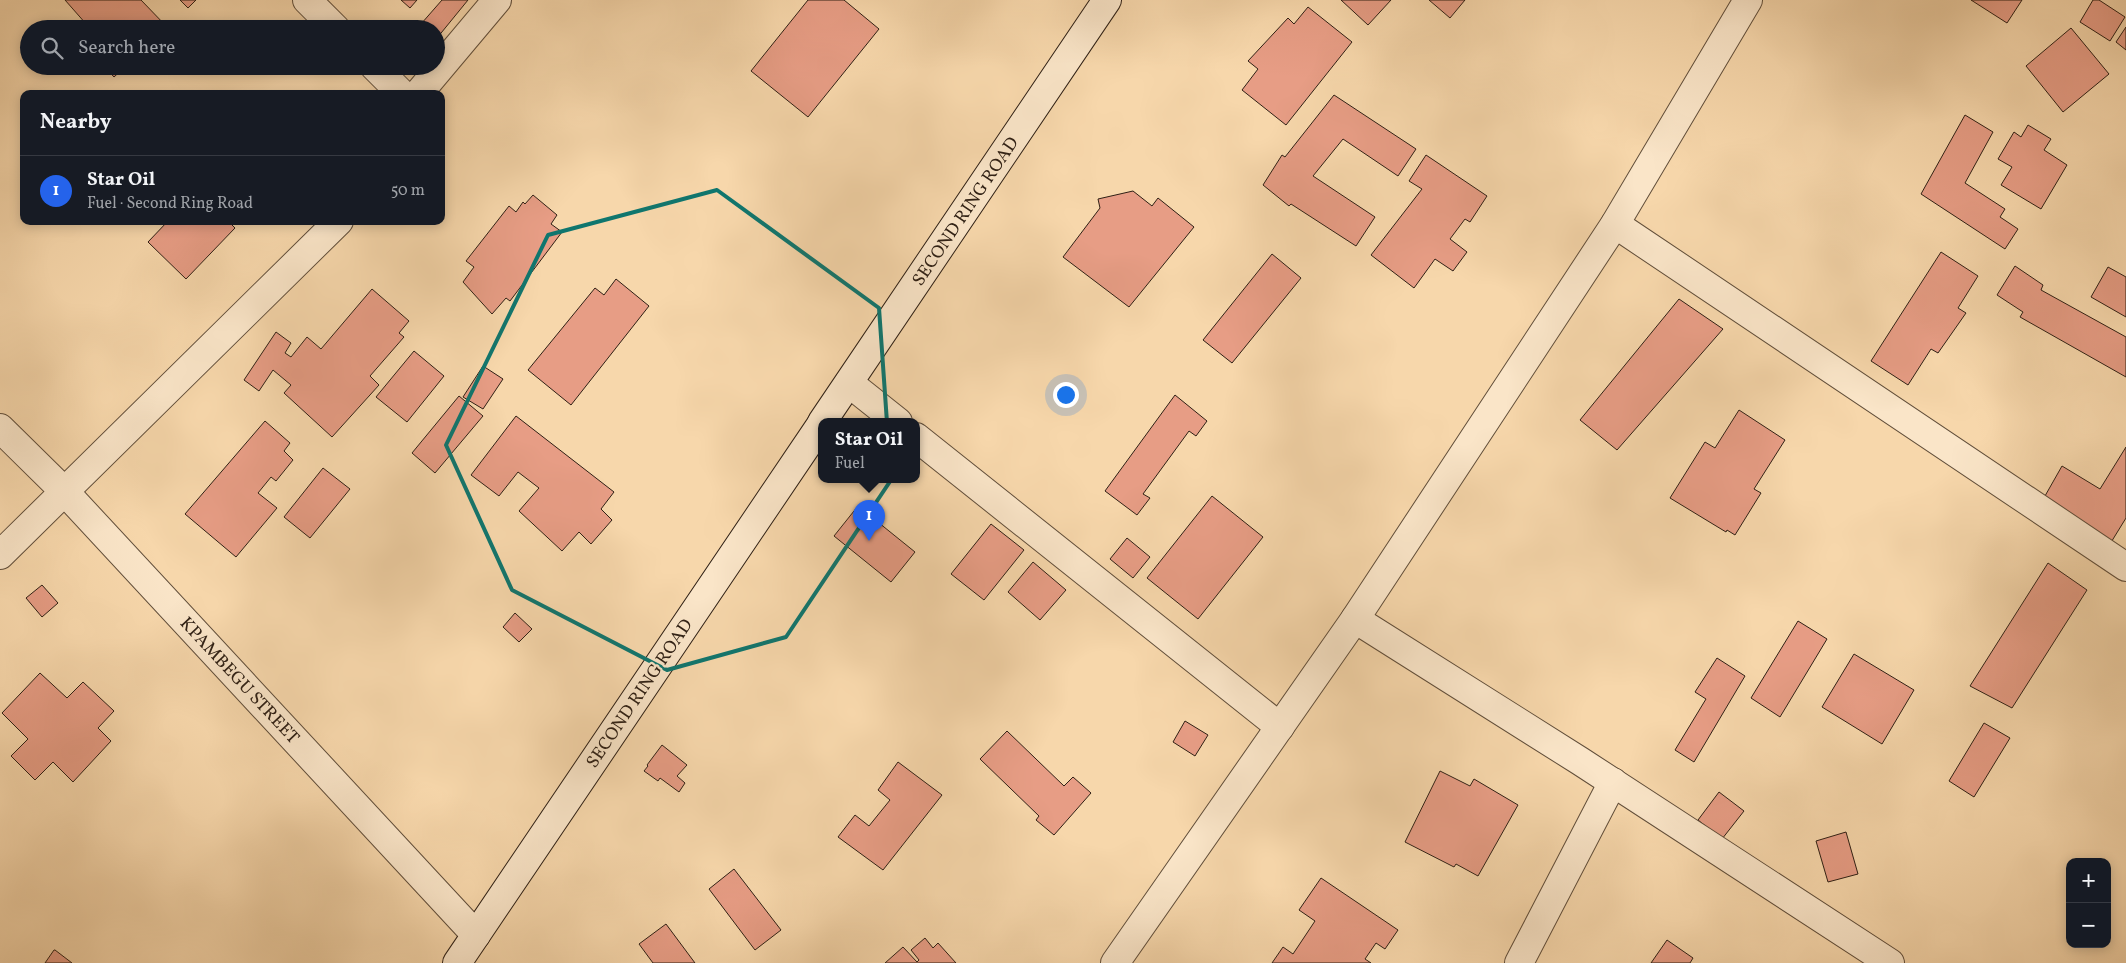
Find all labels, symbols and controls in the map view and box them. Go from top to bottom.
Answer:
search box [20,20,445,75]
icon: search [38,34,66,62]
text: Search here [78,35,175,61]
text: Nearby [40,108,111,137]
street label: SECOND RING ROAD [907,132,1026,291]
text: Star Oil [87,167,155,193]
text: 1 [53,180,59,202]
text: 50 m [391,180,425,202]
text: Fuel · Second Ring Road [87,193,253,215]
your location [1053,382,1079,408]
popup [818,418,920,483]
text: Star Oil [835,427,903,453]
text: Fuel [835,453,865,475]
pin: 1 [853,500,885,541]
street label: KPAMBEGU STREET [173,612,305,750]
street label: SECOND RING ROAD [581,614,700,773]
map controls [2066,858,2111,948]
button: + [2066,858,2111,903]
button: − [2066,903,2111,948]

